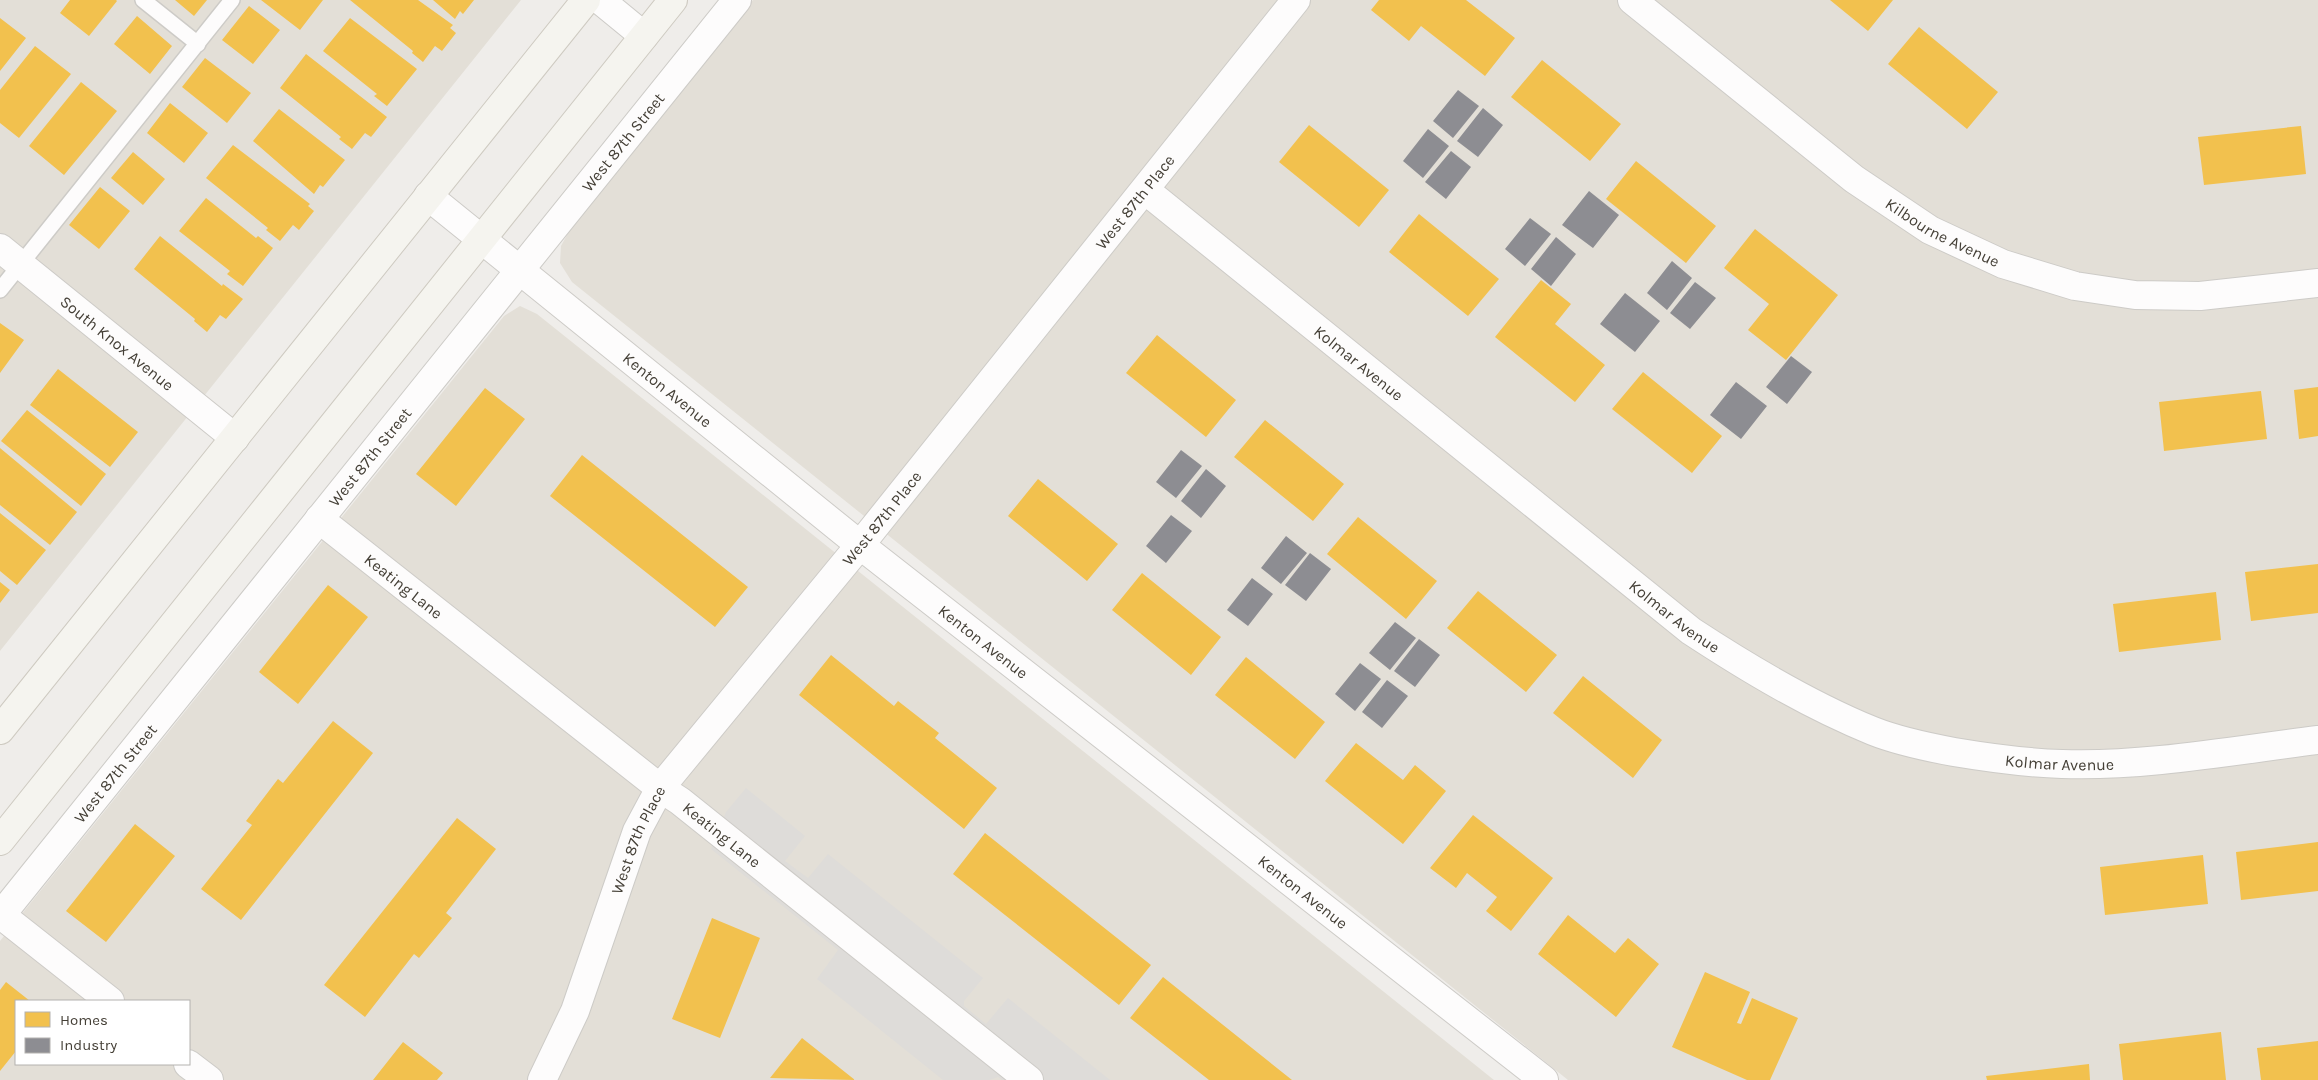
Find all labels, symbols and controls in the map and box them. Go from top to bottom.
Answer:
street label: West 87th Street [578,89,669,195]
street label: West 87th Place [1091,151,1179,253]
street label: Kilbourne Avenue [1882,194,2003,271]
street label: South Knox Avenue [57,292,178,395]
street label: Kolmar Avenue [1310,322,1407,405]
street label: Kenton Avenue [619,348,715,431]
street label: West 87th Street [325,404,415,510]
street label: West 87th Place [838,467,926,569]
street label: Keating Lane [361,550,446,623]
street label: Kolmar Avenue [1625,576,1723,657]
street label: Kenton Avenue [934,601,1032,683]
street label: West 87th Street [70,720,161,827]
street label: Kolmar Avenue [2004,751,2114,774]
street label: West 87th Place [607,783,669,896]
street label: Keating Lane [679,798,764,872]
street label: Kenton Avenue [1254,851,1351,933]
legend [15,1000,190,1065]
text: Homes [60,1011,108,1029]
text: Industry [60,1036,117,1054]

